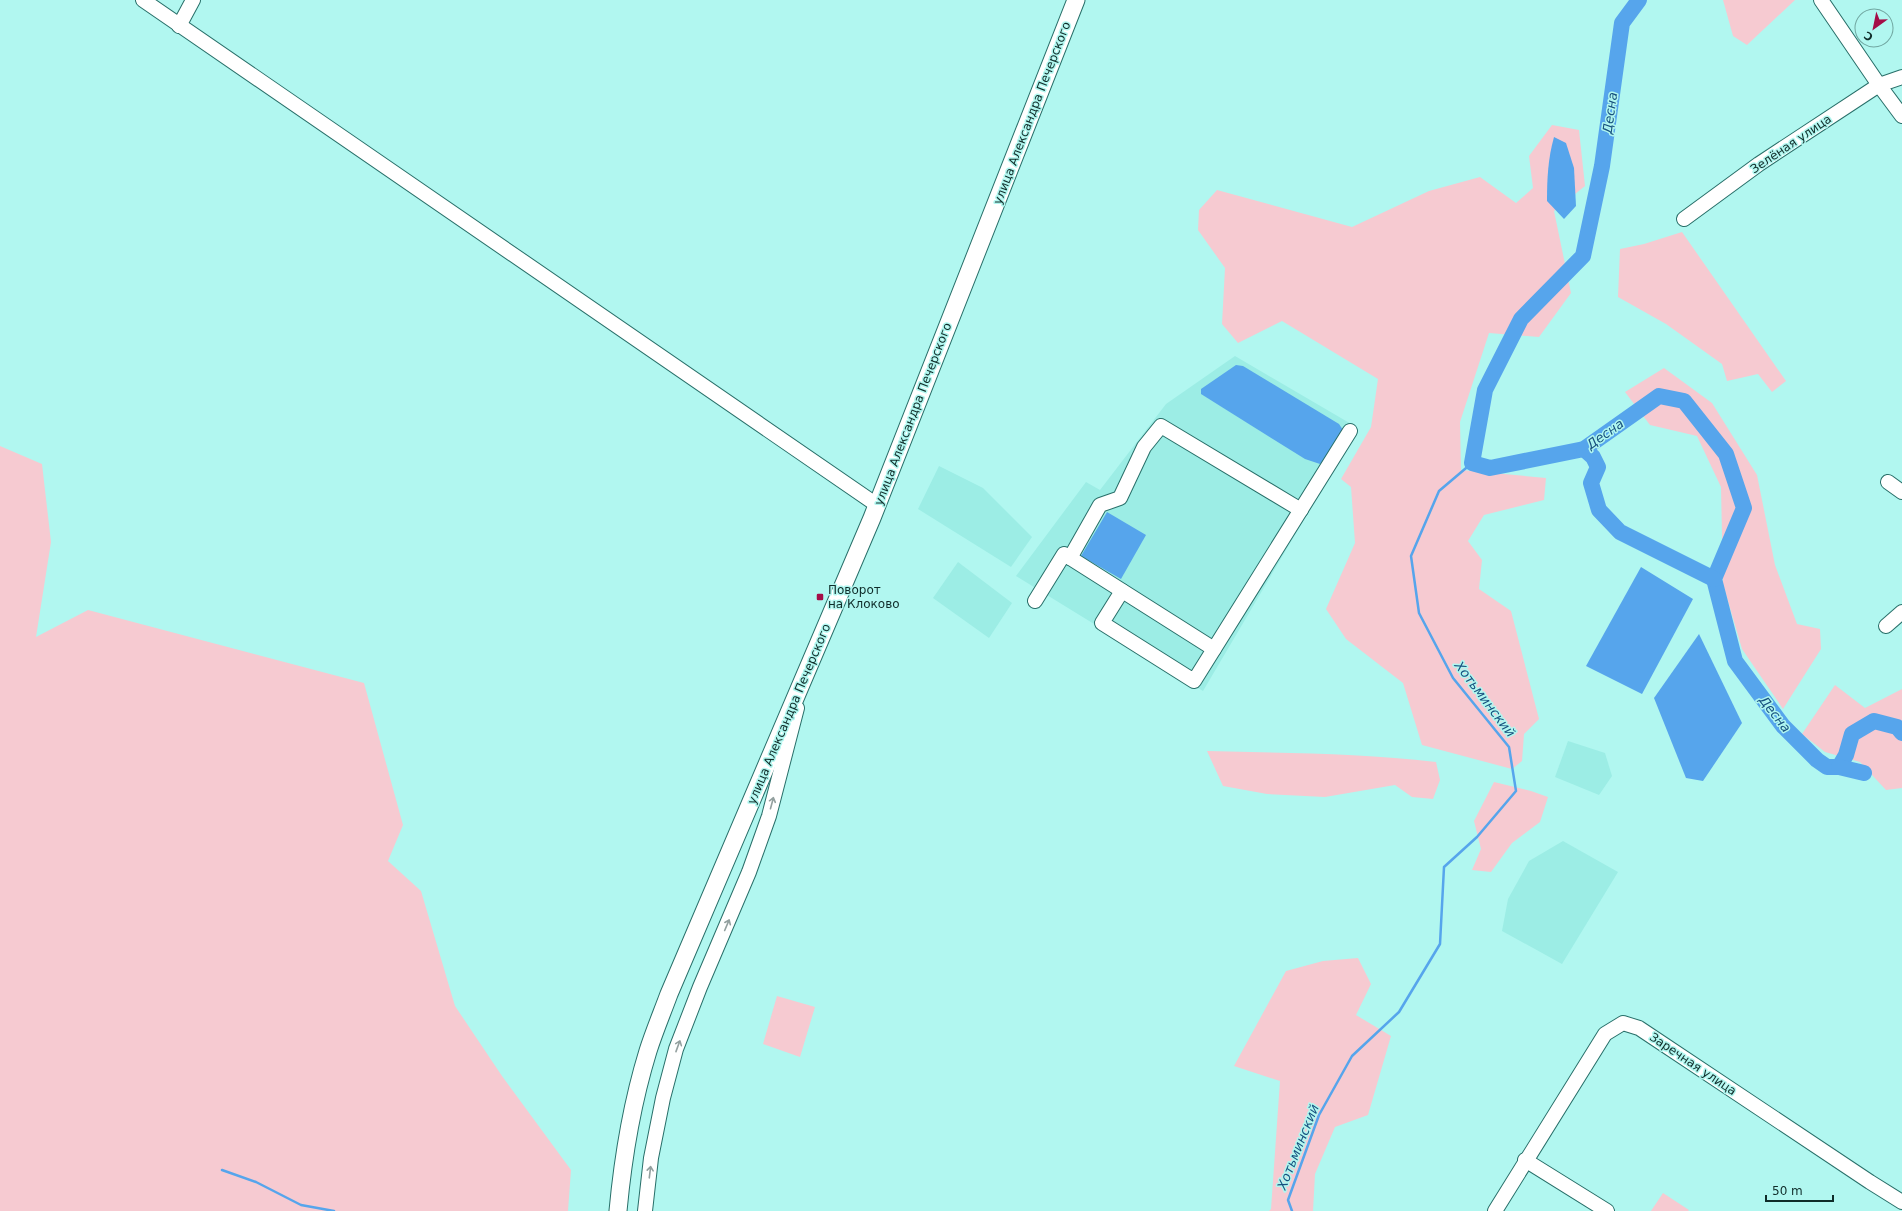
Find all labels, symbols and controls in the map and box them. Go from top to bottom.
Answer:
north arrow [1854,8,1894,48]
street label: улица Александра Печерского [991,20,1073,206]
text: С [1862,28,1876,44]
water label: Десна [1600,91,1620,136]
street label: Зелёная улица [1748,112,1834,176]
street label: улица Александра Печерского [872,321,954,507]
water label: Десна [1583,416,1626,453]
place label: Поворот на Клоково [828,583,900,611]
marker: Поворот на Клоково [815,592,825,602]
street label: улица Александра Печерского [745,622,833,806]
water label: Хотьминский [1451,657,1518,740]
water label: Десна [1756,692,1794,735]
one-way arrow [769,797,776,810]
one-way arrow [723,920,731,932]
street label: Заречная улица [1647,1030,1739,1098]
one-way arrow [674,1040,682,1052]
water label: Хотьминский [1274,1102,1322,1193]
one-way arrow [646,1166,654,1179]
scale bar [1766,1177,1833,1203]
text: 50 m [1772,1184,1803,1198]

